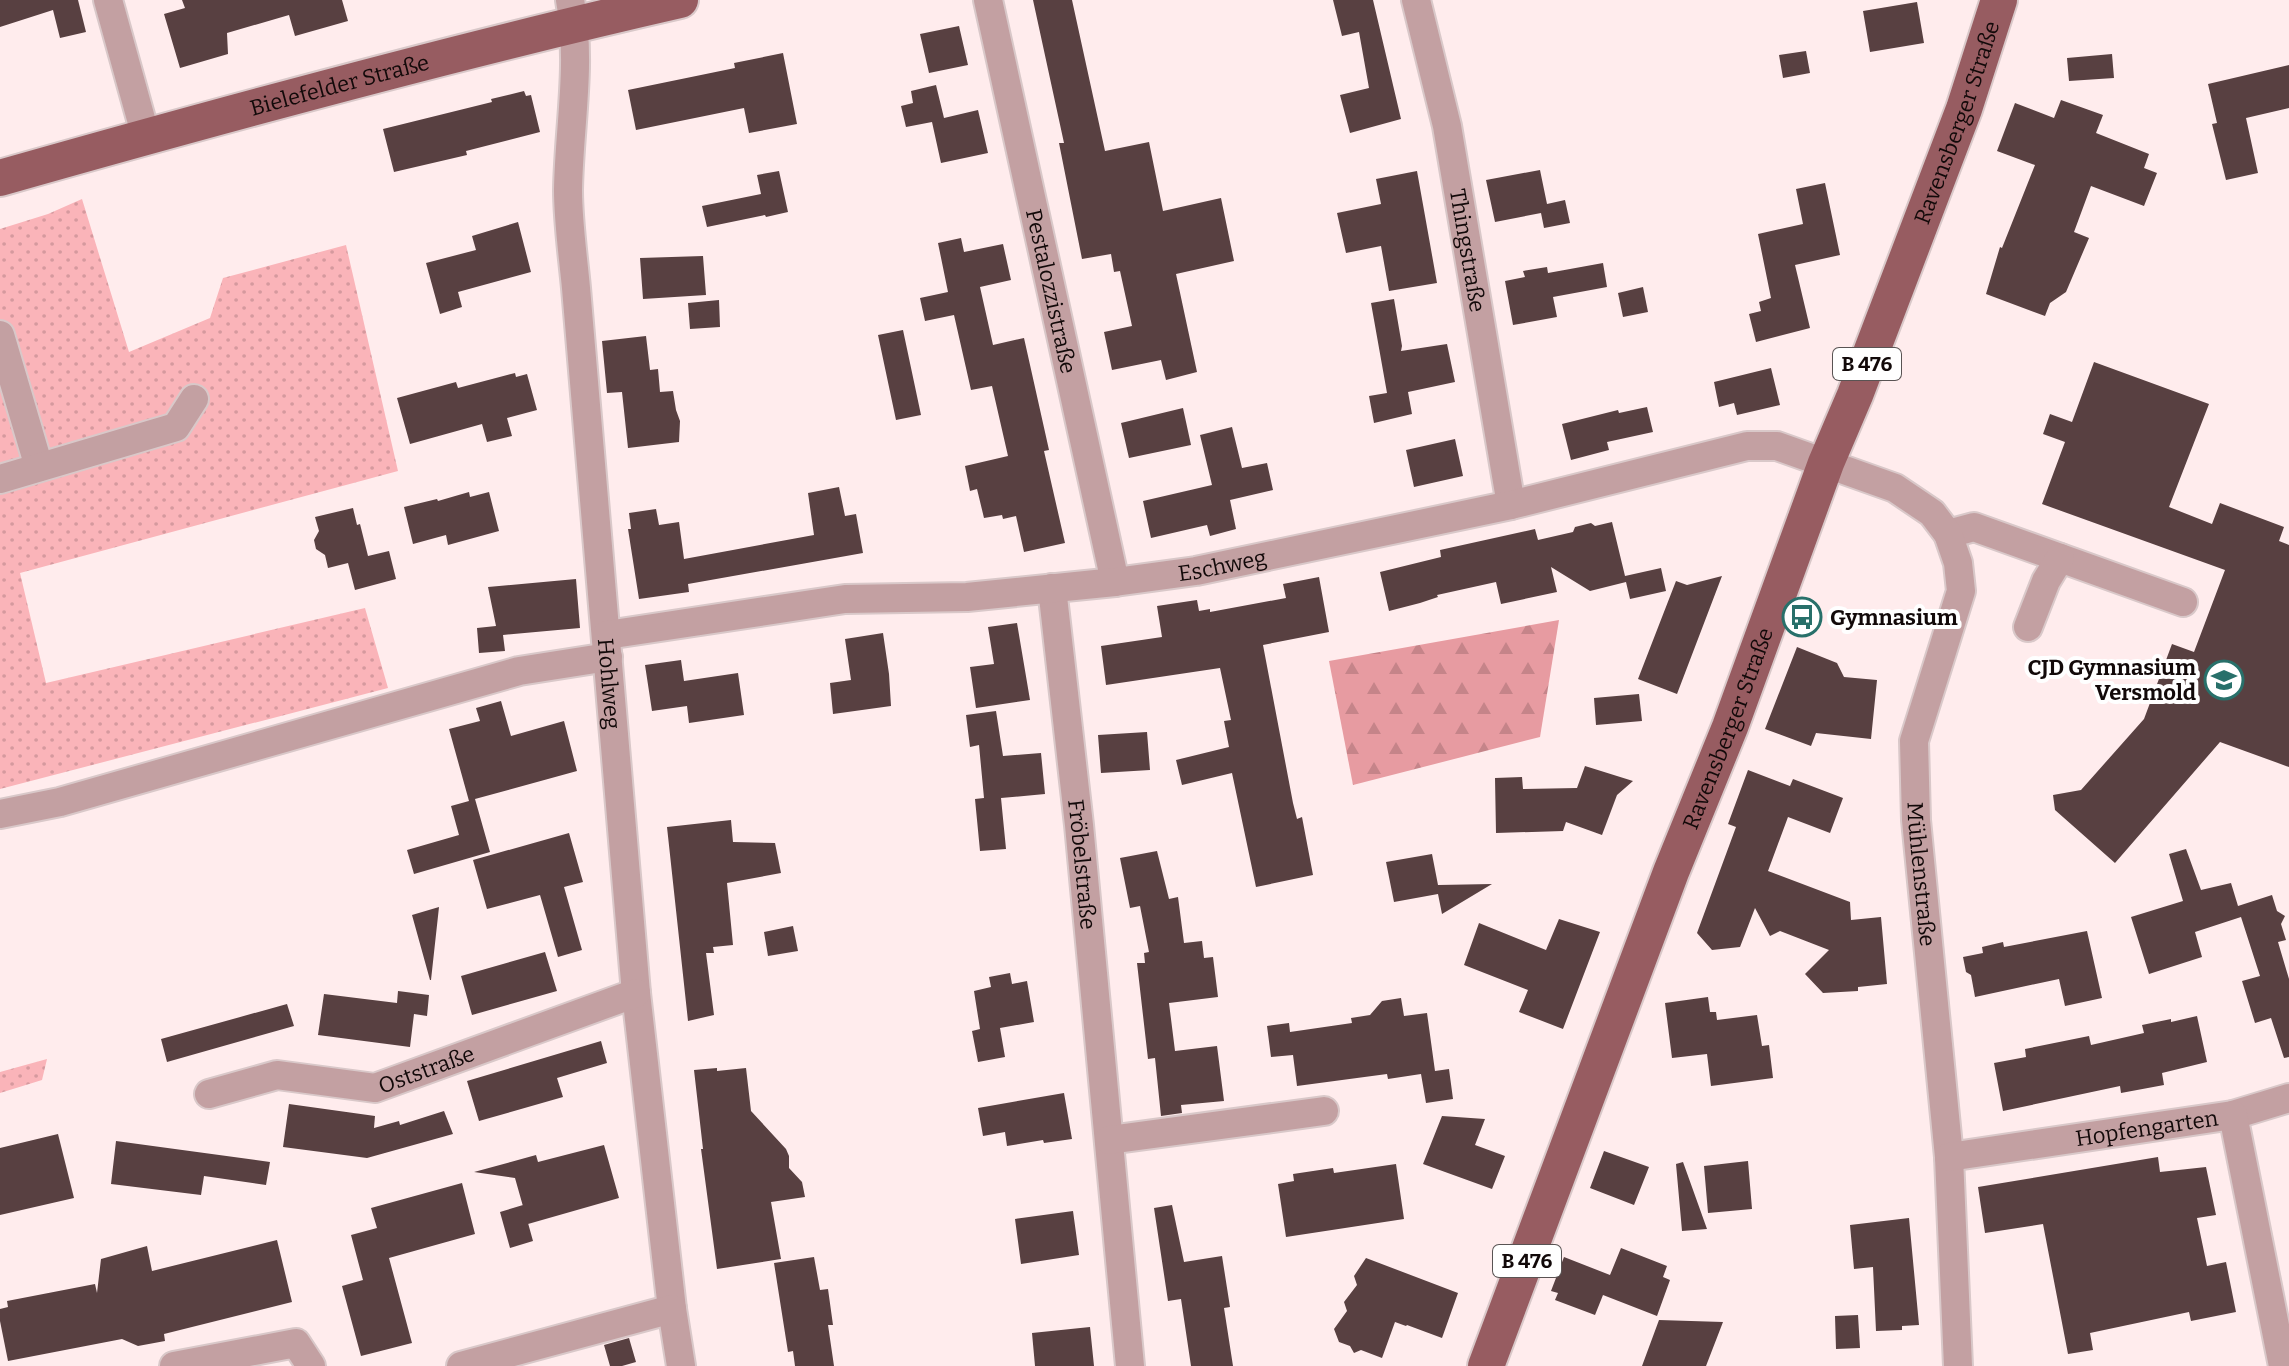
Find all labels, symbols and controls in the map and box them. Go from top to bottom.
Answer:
street label: Ravensberger Straße [1908,18,2005,228]
street label: Bielefelder Straße [247,49,432,122]
street label: Thingstraße [1444,187,1491,314]
street label: Pestalozzistraße [1020,206,1082,376]
road number: B 476 [1833,348,1901,380]
street label: Eschweg [1177,544,1269,587]
bus stop icon: Gymnasium [1781,596,1823,638]
place label: Gymnasium [1830,604,1958,631]
street label: Ravensberger Straße [1677,624,1779,833]
street label: Hohlweg [592,637,626,730]
place label: CJD Gymnasium Versmold [2028,654,2196,706]
school or university icon: CJD Gymnasium Versmold [2203,659,2245,701]
street label: Fröbelstraße [1062,798,1102,931]
street label: Mühlenstraße [1902,801,1941,948]
street label: Oststraße [375,1040,478,1100]
street label: Hopfengarten [2074,1104,2220,1152]
road number: B 476 [1493,1245,1561,1277]

